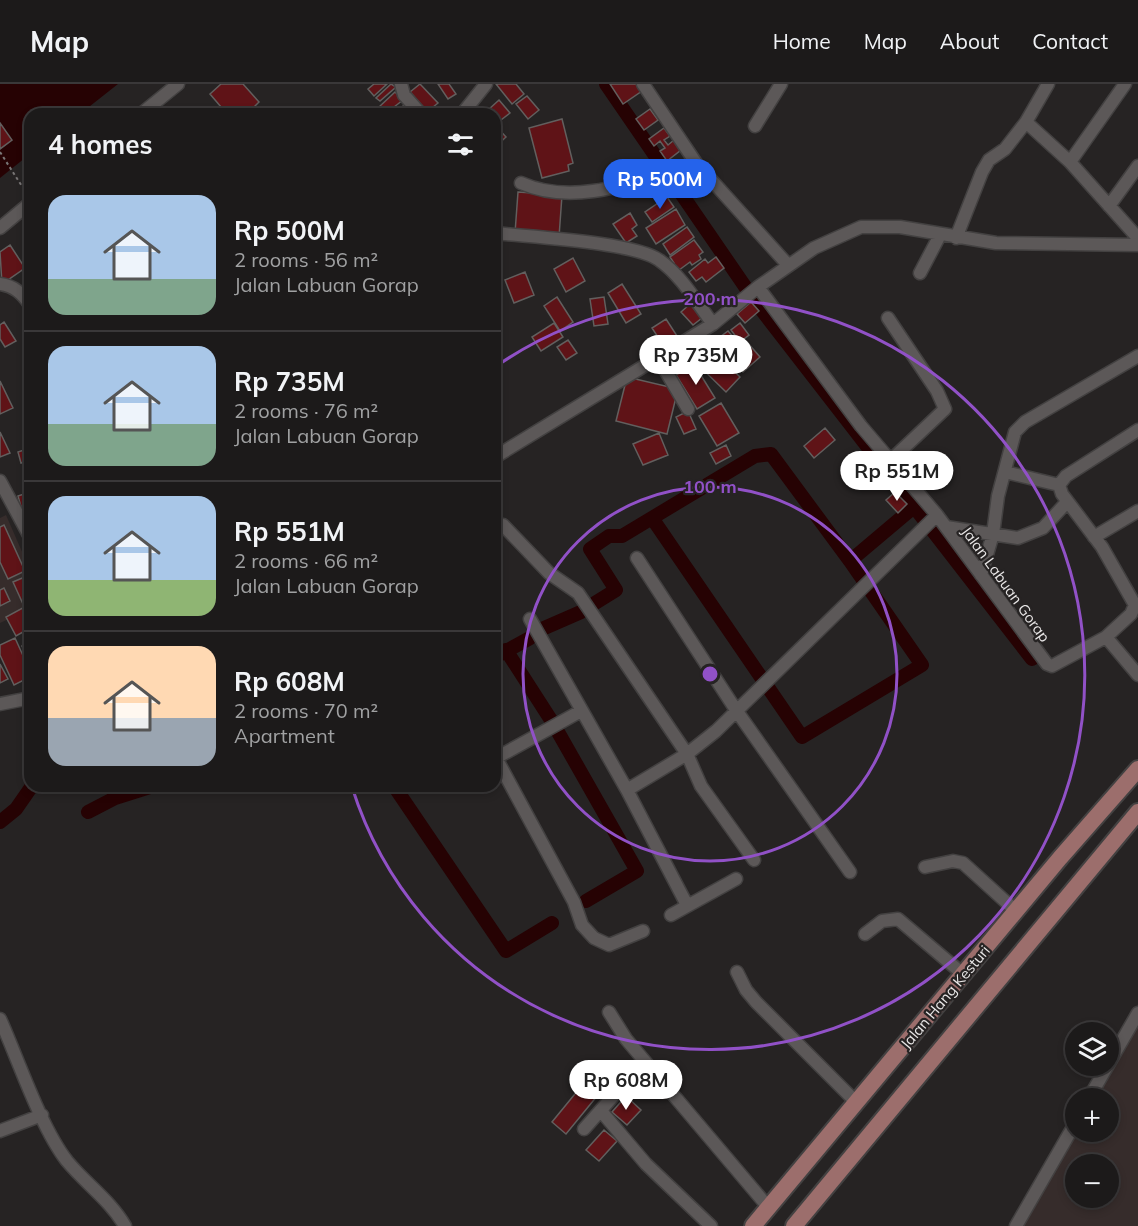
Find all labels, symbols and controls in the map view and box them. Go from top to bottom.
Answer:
text: Map [30,24,89,59]
text: Home [773,28,831,54]
text: Map [864,28,907,54]
text: About [940,28,999,54]
text: Contact [1032,28,1108,54]
text: 4 homes [48,128,152,161]
icon: filters [444,128,477,161]
pin: Rp 500M [605,159,715,210]
text: Rp 500M [617,166,703,191]
text: Rp 500M [234,214,345,247]
icon: home [96,219,168,291]
text: 2 rooms · 56 m² [234,247,378,272]
text: Jalan Labuan Gorap [234,272,419,297]
text: 200 m [683,287,737,310]
pin: Rp 735M [641,335,751,386]
text: Rp 735M [653,342,739,367]
text: Rp 735M [234,365,345,398]
icon: home [96,370,168,442]
text: 2 rooms · 76 m² [234,398,378,423]
text: Jalan Labuan Gorap [234,423,419,448]
pin: Rp 551M [842,451,952,502]
text: Rp 551M [854,458,940,483]
text: 100 m [683,475,737,498]
text: Rp 551M [234,515,345,548]
icon: home [96,520,168,592]
street label: Jalan Labuan Gorap [958,522,1054,646]
text: 2 rooms · 66 m² [234,548,378,573]
text: Jalan Labuan Gorap [234,573,419,598]
centre of rings [700,664,720,684]
text: Rp 608M [234,665,345,698]
icon: home [96,670,168,742]
text: 2 rooms · 70 m² [234,698,378,723]
text: Apartment [234,723,335,748]
street label: Jalan Hang Kesturi [896,941,994,1053]
map controls [1065,1022,1119,1208]
button: layers [1065,1022,1119,1076]
pin: Rp 608M [571,1060,681,1111]
text: Rp 608M [583,1067,669,1092]
button: + [1065,1088,1119,1142]
button: − [1065,1154,1119,1208]

